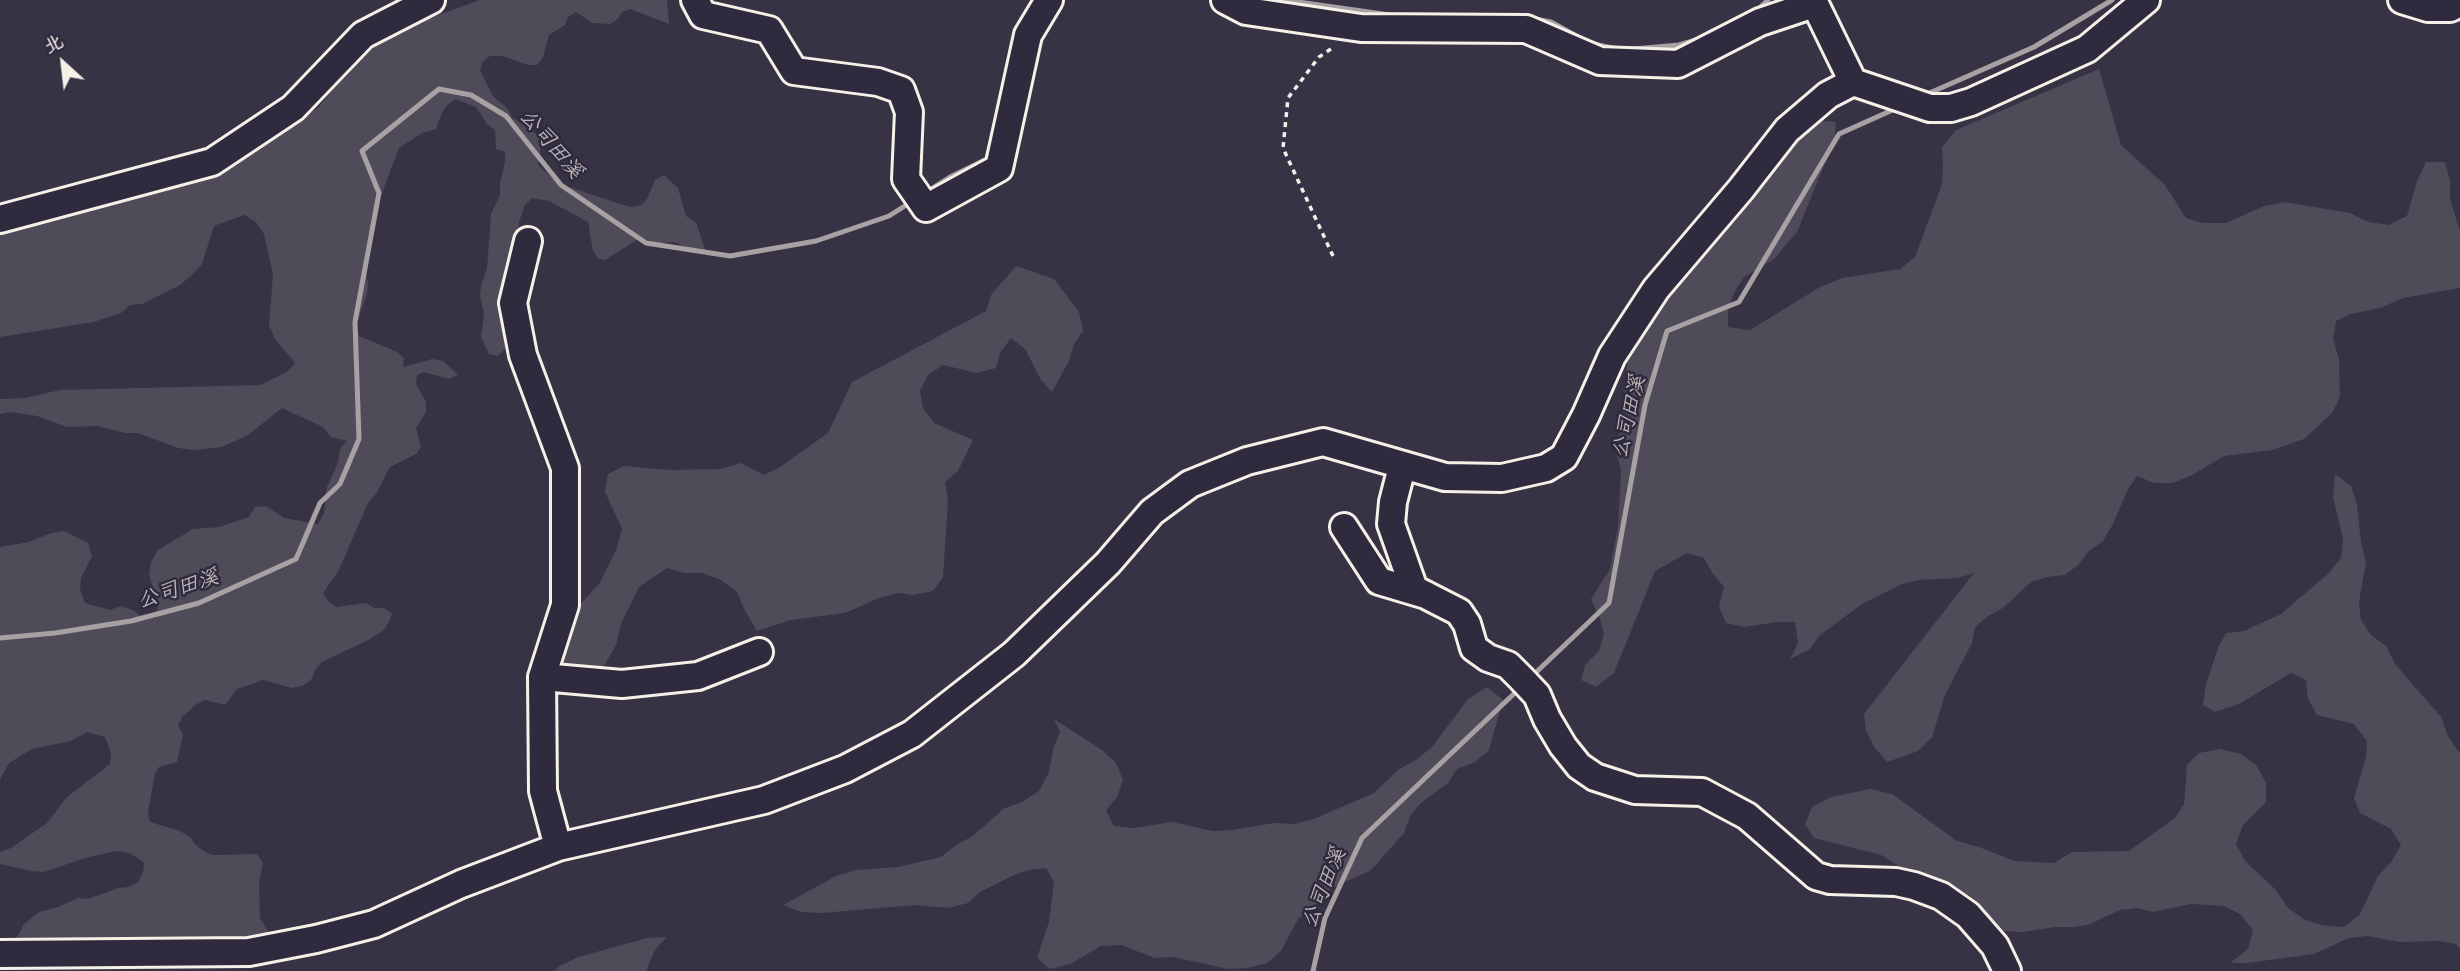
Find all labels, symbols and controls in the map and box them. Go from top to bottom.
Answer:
north arrow [28,28,98,98]
text: 北 [40,30,67,58]
water label: 公司田溪 [514,104,588,184]
water label: 公司田溪 [1607,373,1651,461]
water label: 公司田溪 [134,564,222,614]
water label: 公司田溪 [1297,844,1351,932]

